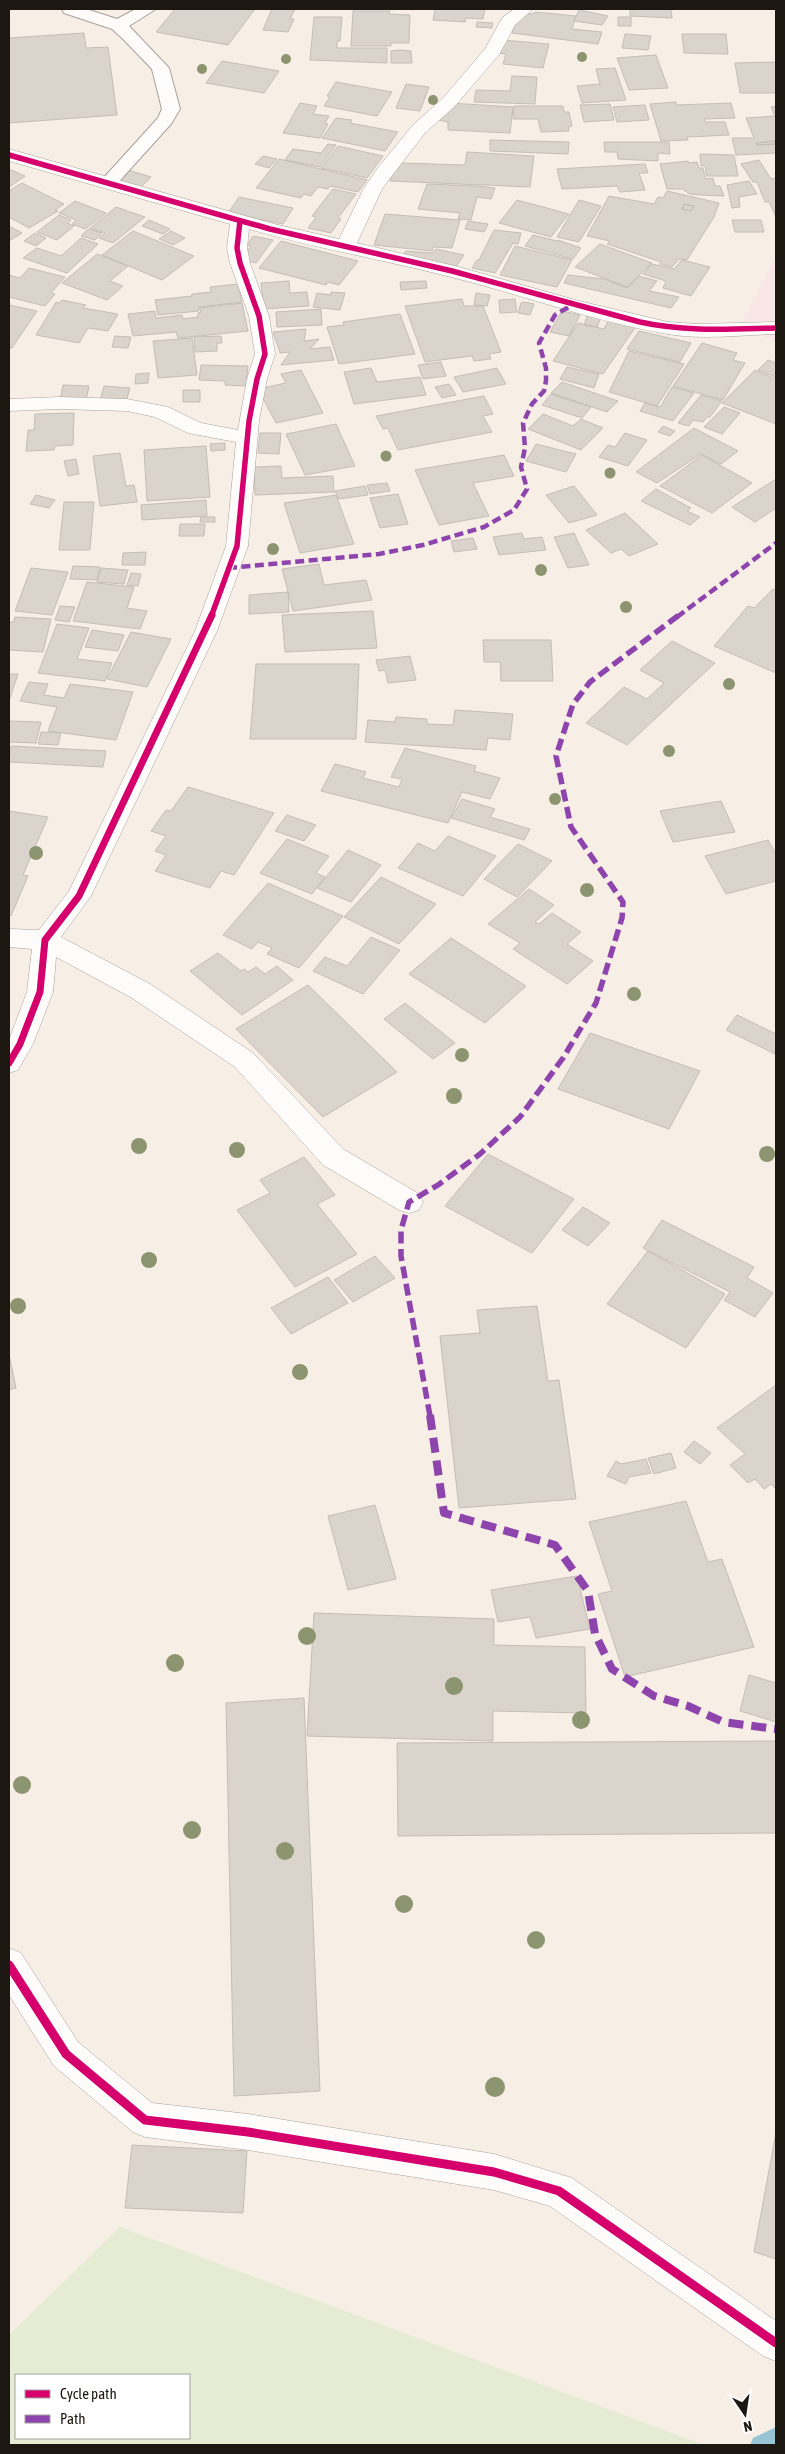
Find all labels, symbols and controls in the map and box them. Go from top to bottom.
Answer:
legend [15,2374,190,2439]
text: Cycle path [60,2385,117,2402]
north arrow [720,2389,770,2439]
text: Path [60,2410,86,2427]
text: N [742,2418,754,2435]

